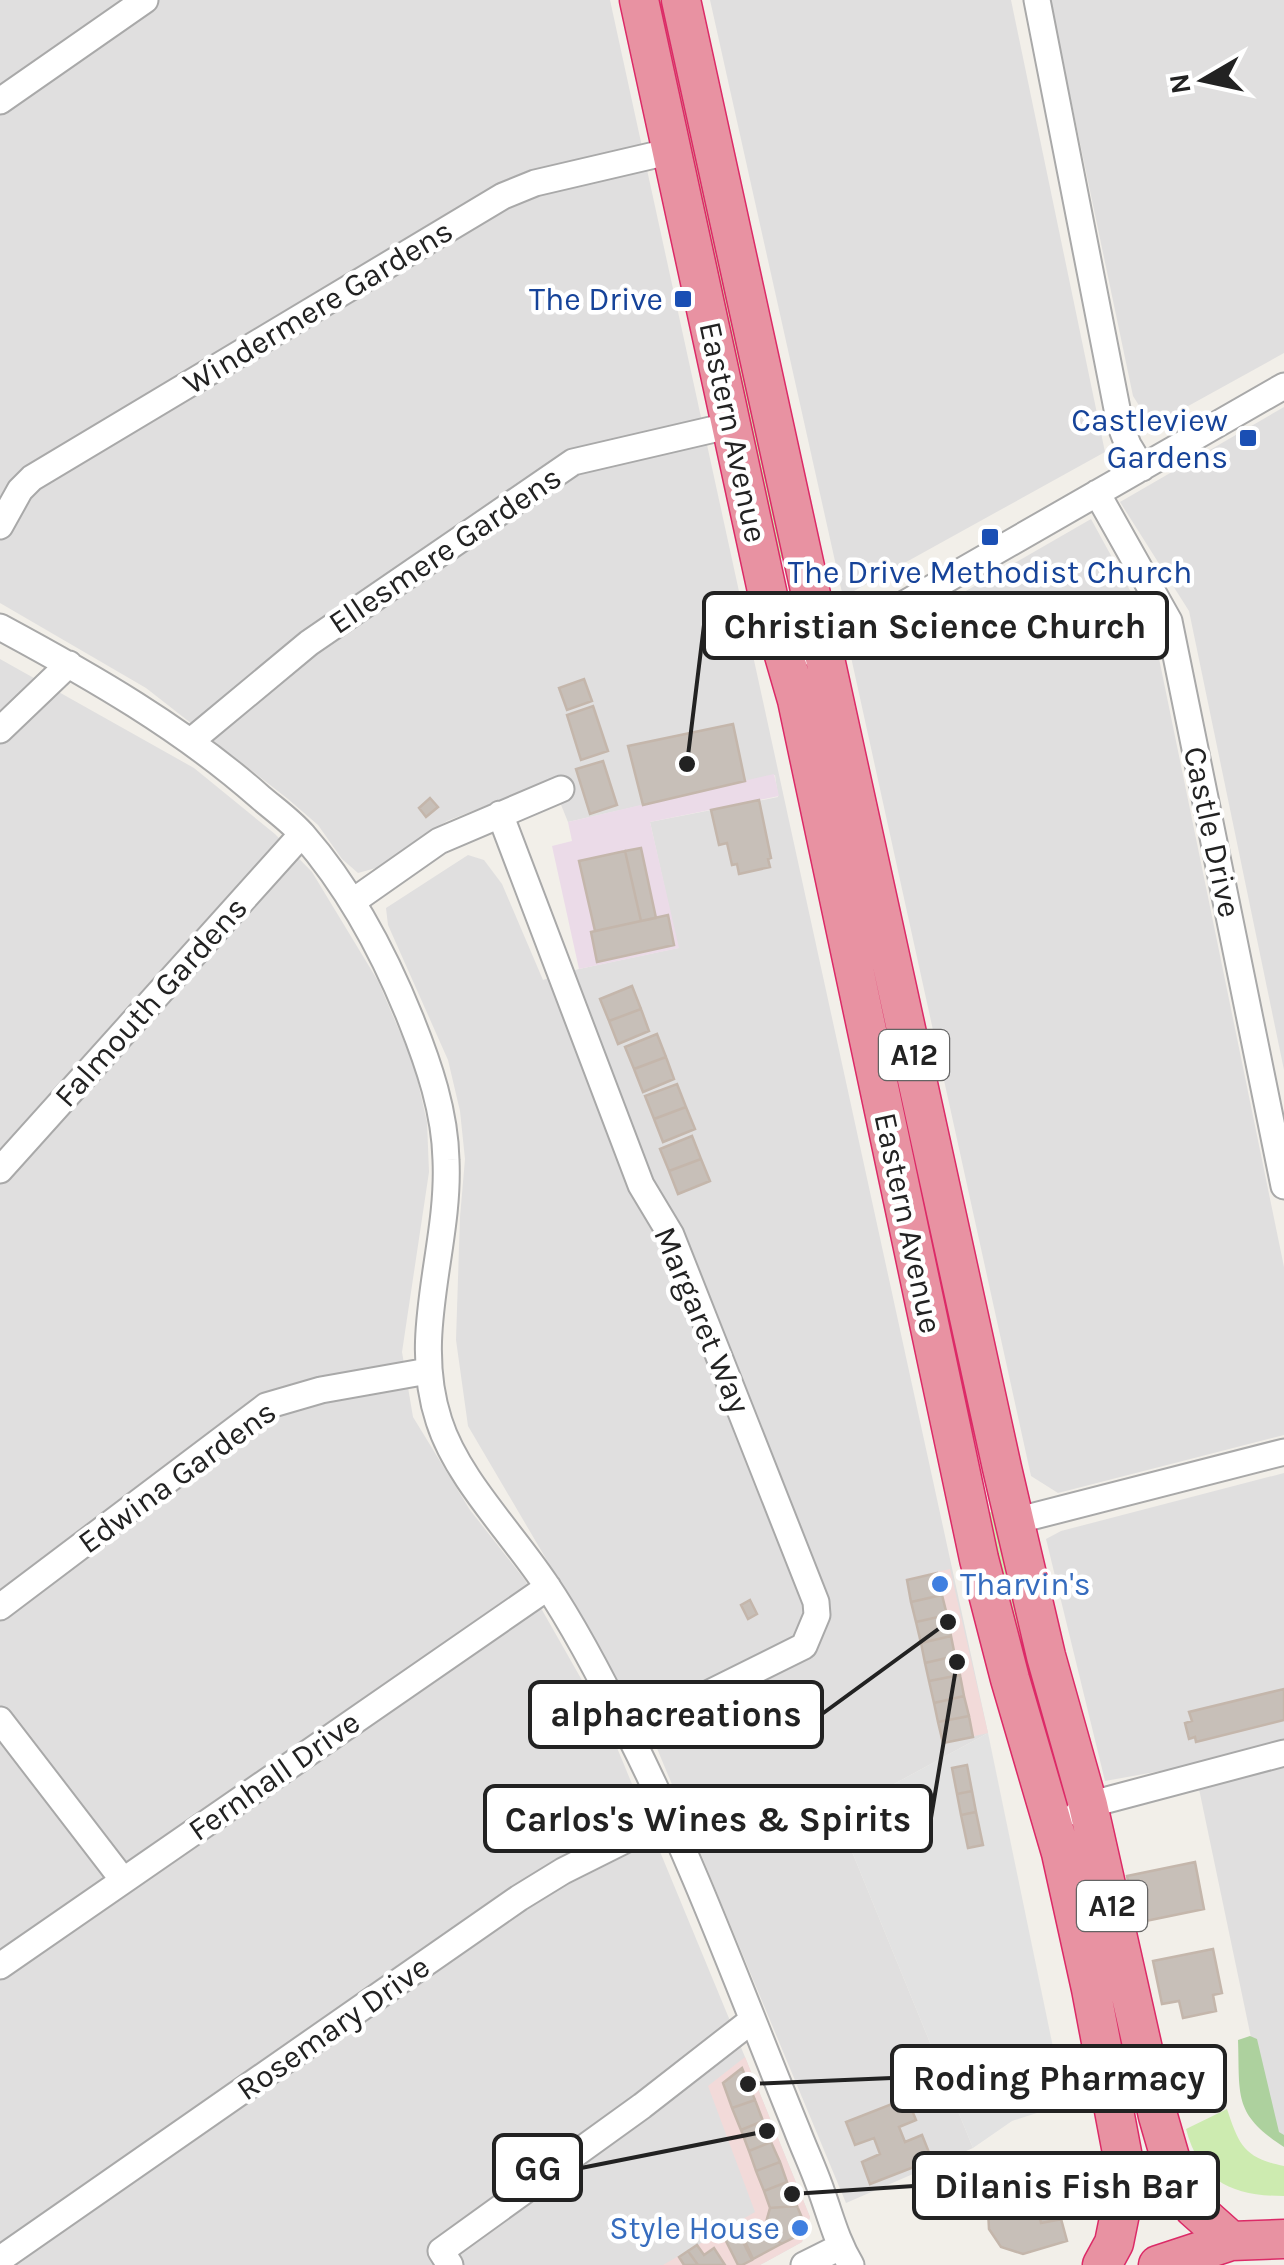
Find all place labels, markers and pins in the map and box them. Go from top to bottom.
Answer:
place label: The Drive [529,281,663,318]
marker: The Drive [672,288,694,310]
place label: Castleview Gardens [1071,402,1228,476]
marker: Castleview Gardens [1237,427,1259,449]
marker: The Drive Methodist Church [979,526,1001,548]
place label: The Drive Methodist Church [788,554,1192,591]
callout: Christian Science Church [704,593,1167,658]
place label: Tharvin's [960,1566,1091,1603]
marker: Tharvin's [929,1573,951,1595]
callout: alphacreations [530,1682,822,1747]
callout: Carlos's Wines & Spirits [485,1786,931,1851]
callout: Roding Pharmacy [892,2046,1225,2111]
callout: GG [494,2135,581,2200]
callout: Dilanis Fish Bar [914,2153,1218,2218]
place label: Style House [609,2210,780,2247]
marker: Style House [789,2217,811,2239]

